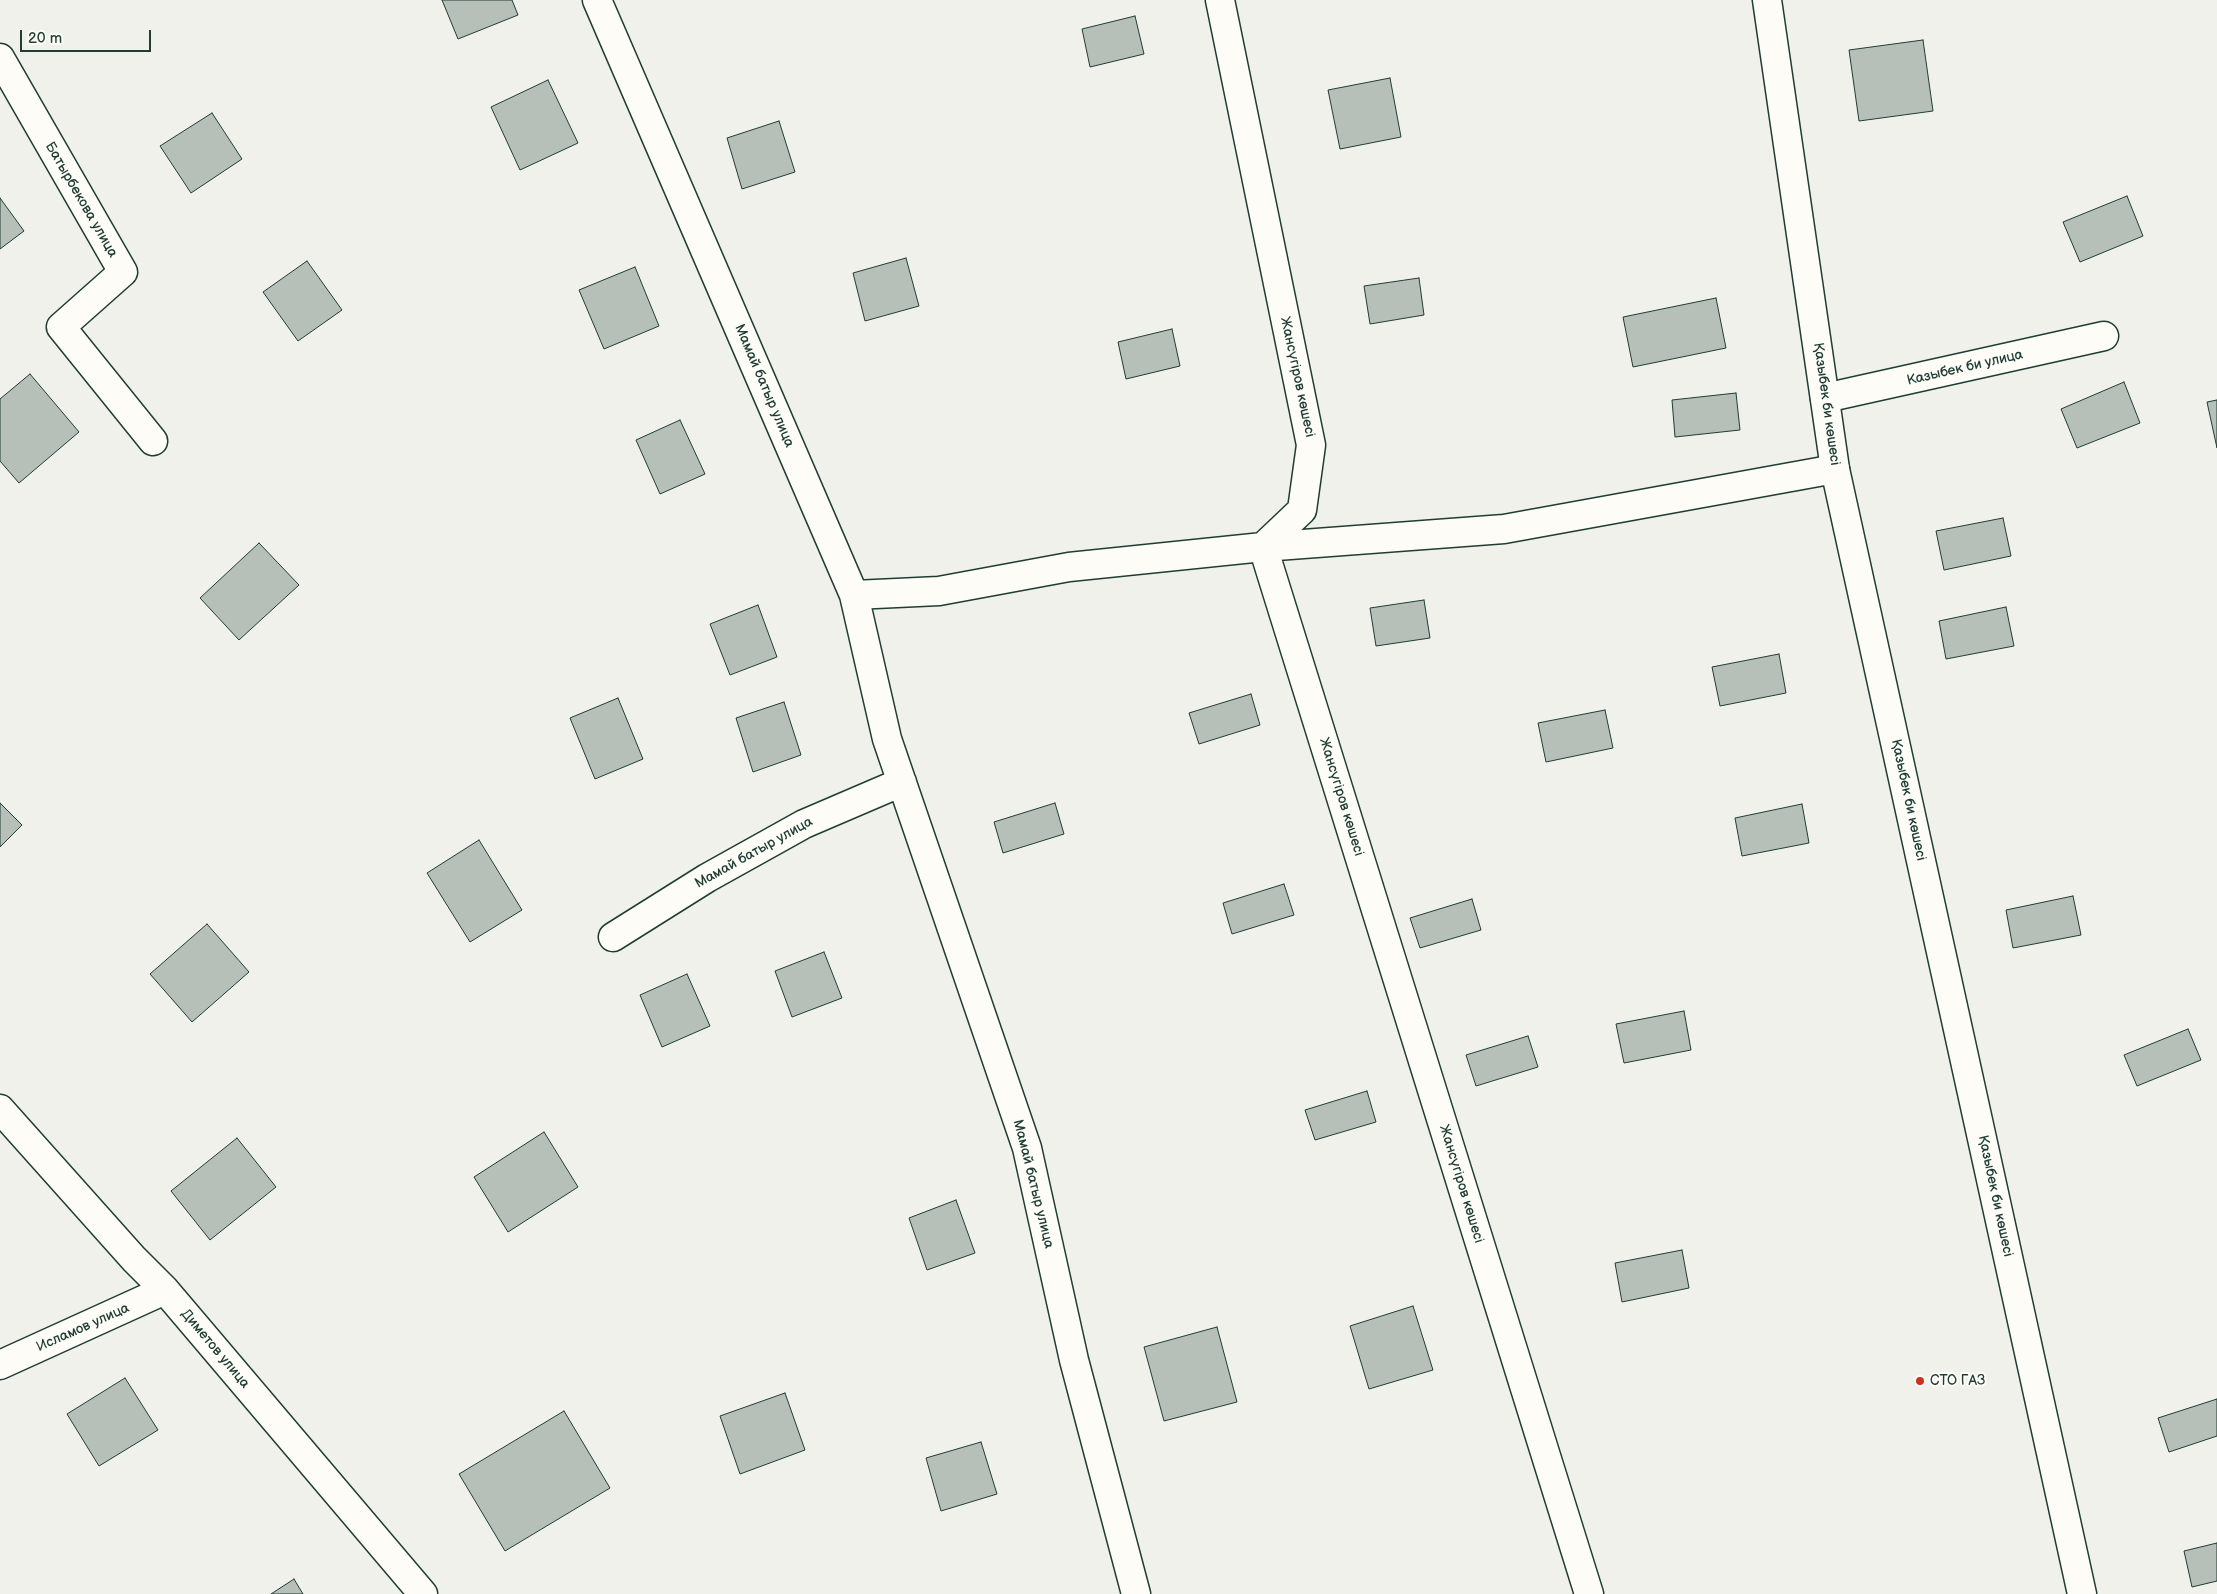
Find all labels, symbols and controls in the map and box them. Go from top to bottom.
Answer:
scale bar [22,20,154,52]
text: 20 m [28,29,62,48]
street label: Батырбекова улица [41,139,121,261]
street label: Жансүгіров көшесі [1276,315,1318,439]
street label: Мамай батыр улица [730,322,798,450]
street label: Қазыбек би көшесі [1809,342,1843,466]
street label: Казыбек би улица [1905,346,2025,390]
street label: Жансүгіров көшесі [1315,736,1367,858]
street label: Қазыбек би көшесі [1887,738,1929,862]
street label: Мамай батыр улица [692,814,816,892]
street label: Мамай батыр улица [1009,1118,1057,1250]
street label: Жансүгіров көшесі [1435,1123,1487,1245]
street label: Қазыбек би көшесі [1974,1134,2016,1258]
street label: Исламов улица [34,1300,132,1356]
street label: Диметов улица [177,1306,253,1392]
place label: СТО ГАЗ [1930,1373,1985,1389]
marker: СТО ГАЗ [1914,1375,1926,1387]

